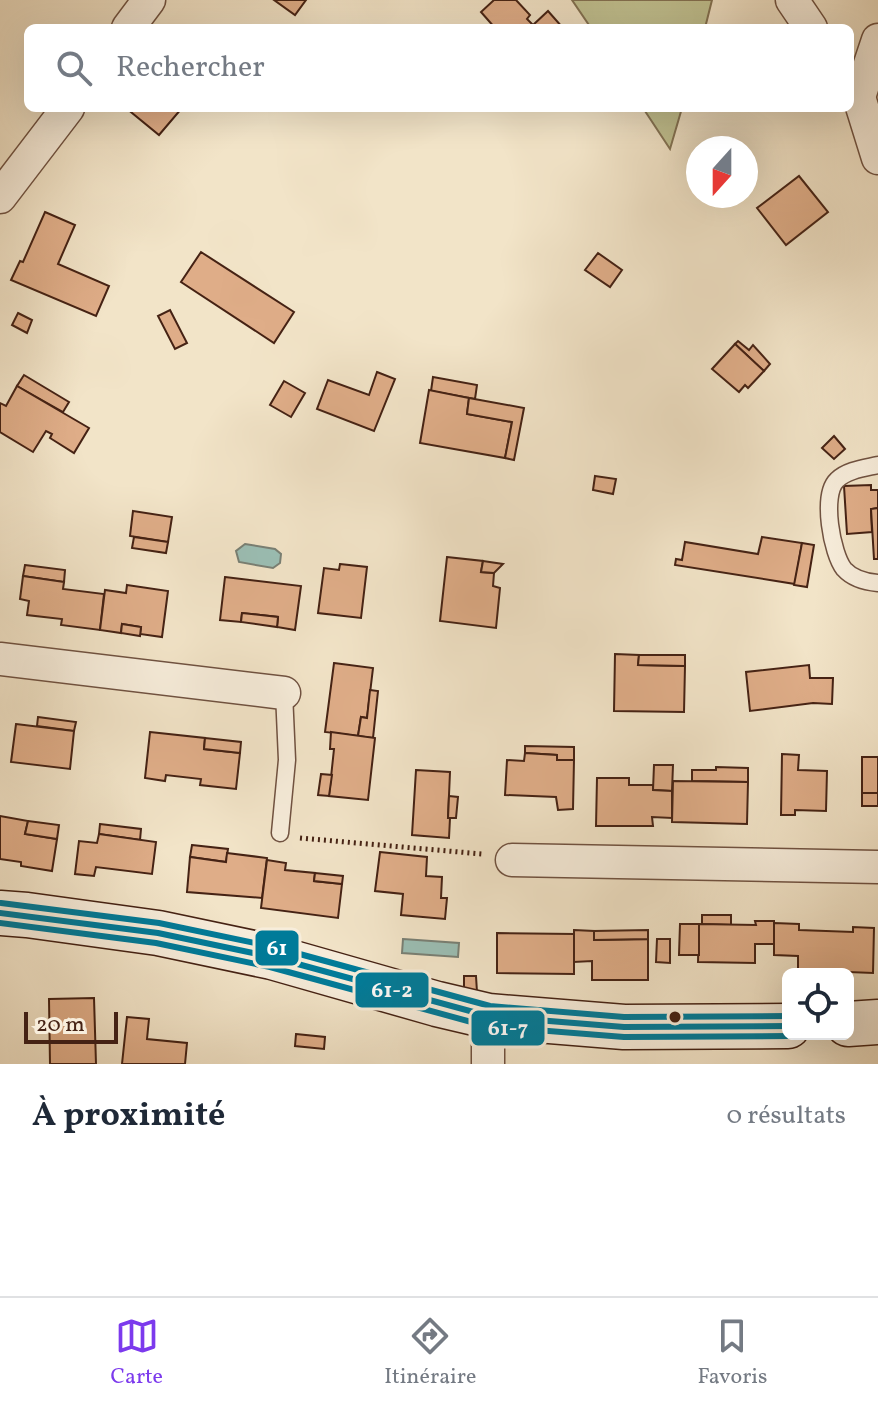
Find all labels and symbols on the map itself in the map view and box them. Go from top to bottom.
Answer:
north arrow [686,136,758,208]
line badge: 61 [254,929,300,967]
text: 61 [267,934,287,965]
line badge: 61-2 [354,971,430,1009]
text: 61-2 [371,976,413,1007]
scale bar [24,1008,118,1044]
line badge: 61-7 [470,1009,546,1047]
unlabelled marker [667,1009,683,1025]
text: 61-7 [488,1014,528,1045]

